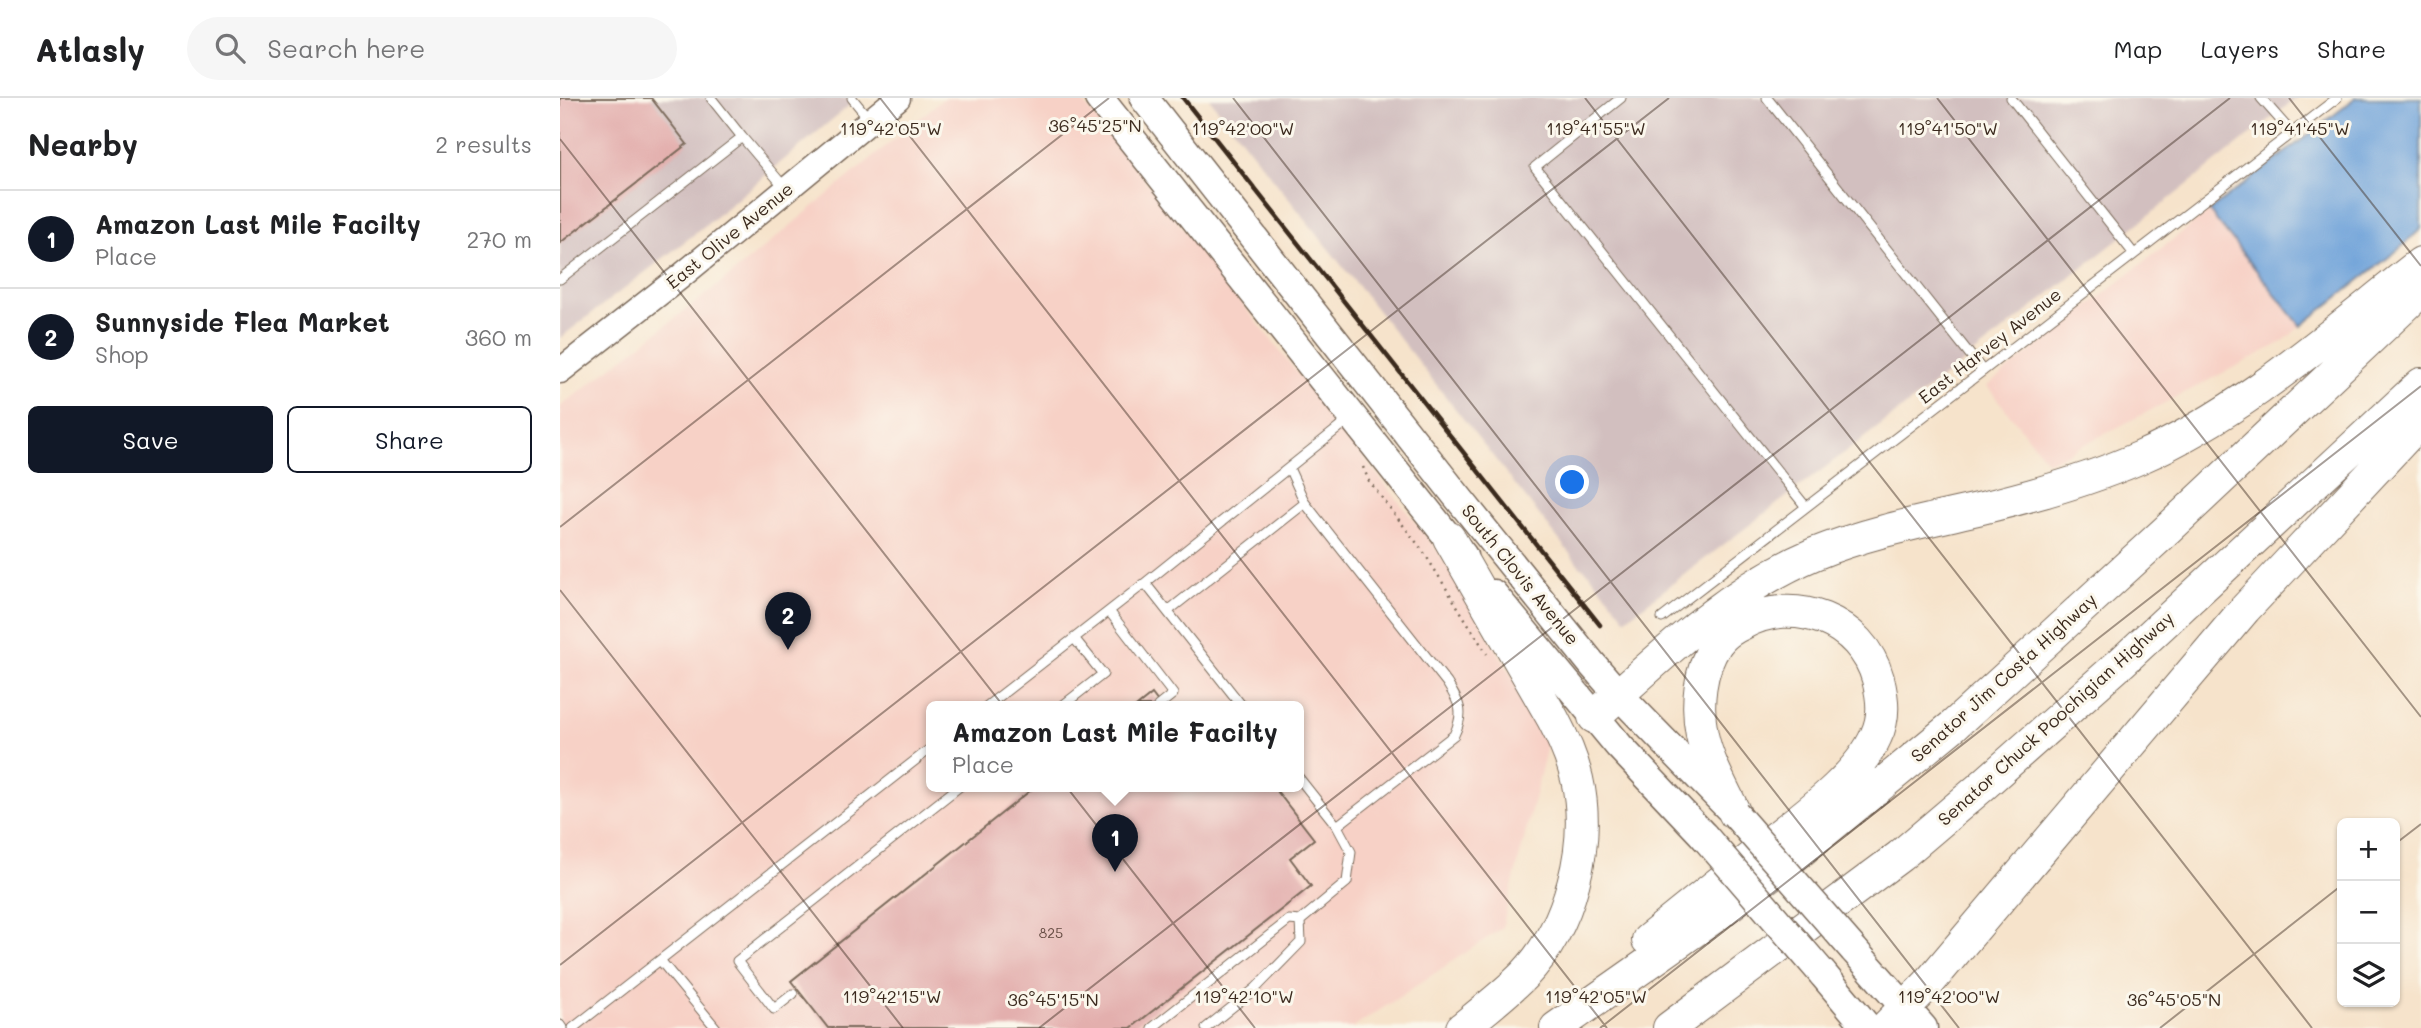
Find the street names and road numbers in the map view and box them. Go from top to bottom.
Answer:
street label: East Olive Avenue [661,177,798,294]
street label: East Harvey Avenue [1913,282,2066,409]
street label: South Clovis Avenue [1457,499,1585,650]
street label: Senator Jim Costa Highway [1905,587,2101,767]
street label: Senator Chuck Poochigian Highway [1932,606,2178,831]

